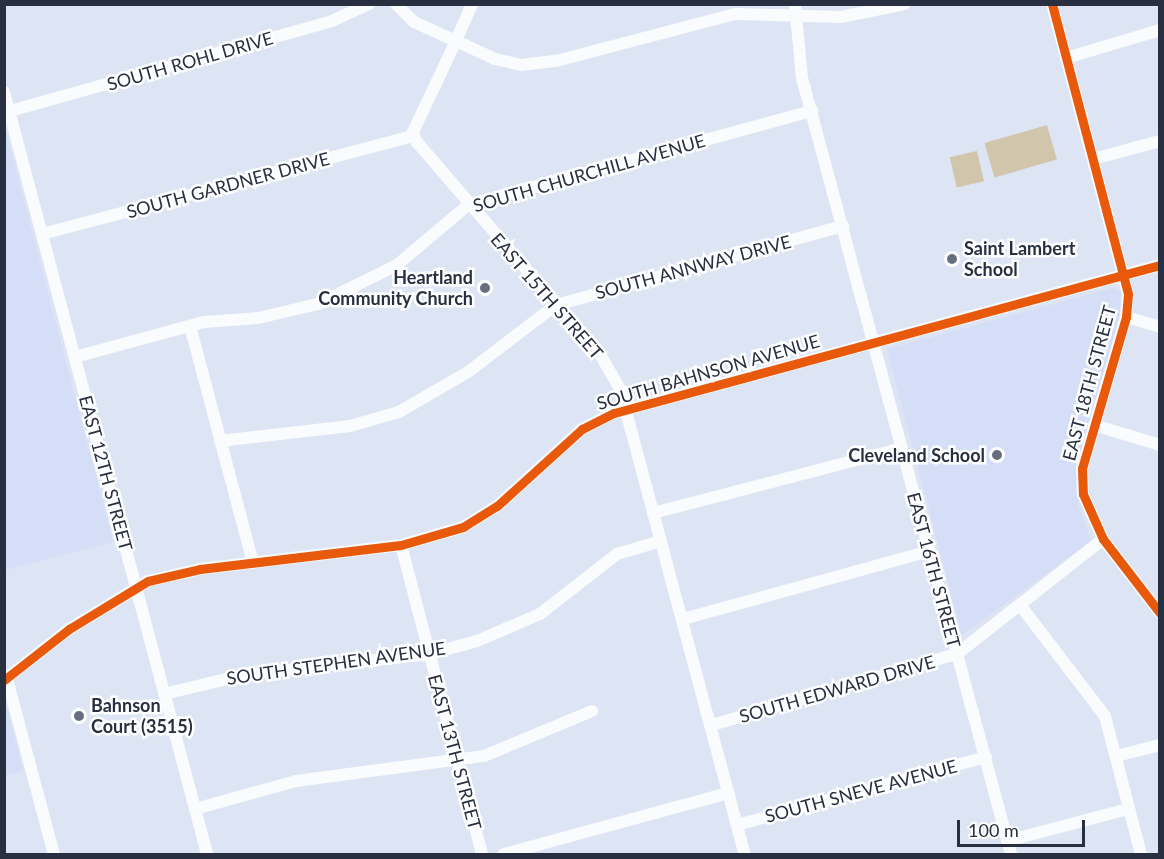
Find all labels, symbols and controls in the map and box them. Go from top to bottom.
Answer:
street label: SOUTH ROHL DRIVE [104,27,276,95]
street label: SOUTH CHURCHILL AVENUE [470,129,708,217]
street label: SOUTH GARDNER DRIVE [124,147,332,223]
street label: EAST 15TH STREET [486,228,608,364]
street label: SOUTH ANNWAY DRIVE [592,230,794,304]
place label: Saint Lambert School [964,238,1075,280]
marker: Saint Lambert School [945,252,959,266]
place label: Heartland Community Church [318,267,473,310]
marker: Heartland Community Church [478,281,492,295]
street label: EAST 18TH STREET [1058,303,1120,463]
street label: SOUTH BAHNSON AVENUE [594,330,822,414]
street label: EAST 12TH STREET [75,393,137,553]
place label: Cleveland School [848,444,985,466]
marker: Cleveland School [990,448,1004,462]
street label: EAST 16TH STREET [903,490,965,650]
street label: SOUTH STEPHEN AVENUE [225,637,447,689]
street label: SOUTH EDWARD DRIVE [737,651,937,727]
street label: EAST 13TH STREET [424,672,486,832]
place label: Bahnson Court (3515) [91,695,193,738]
marker: Bahnson Court (3515) [72,709,86,723]
street label: SOUTH SNEVE AVENUE [762,755,960,827]
scale bar [960,808,1088,846]
text: 100 m [968,819,1019,841]

